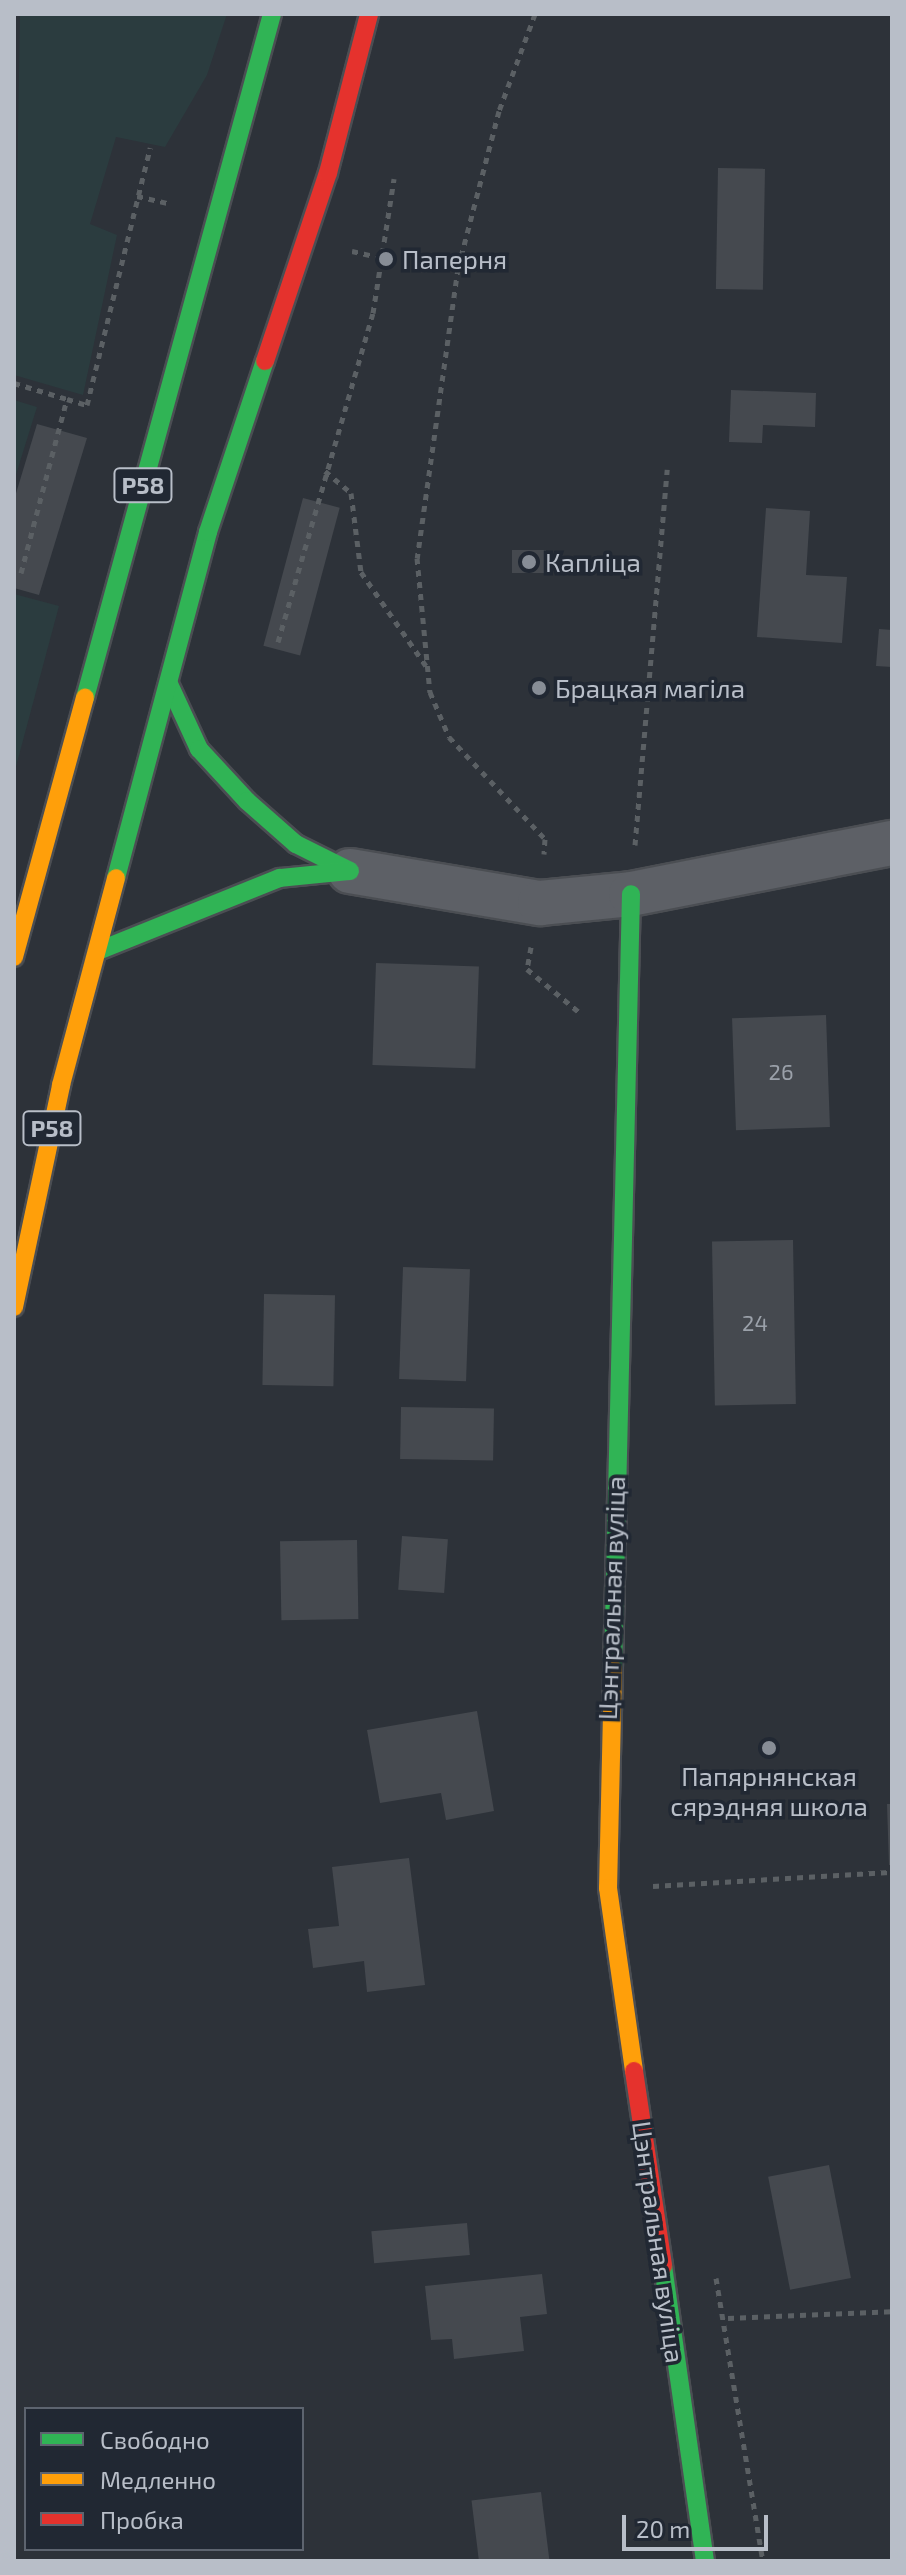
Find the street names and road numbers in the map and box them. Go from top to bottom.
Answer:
road number: Р58 [113,465,173,505]
road number: Р58 [22,1108,82,1148]
street label: Цэнтральная вуліца [591,1475,631,1721]
street label: Цэнтральная вуліца [627,2119,691,2365]

